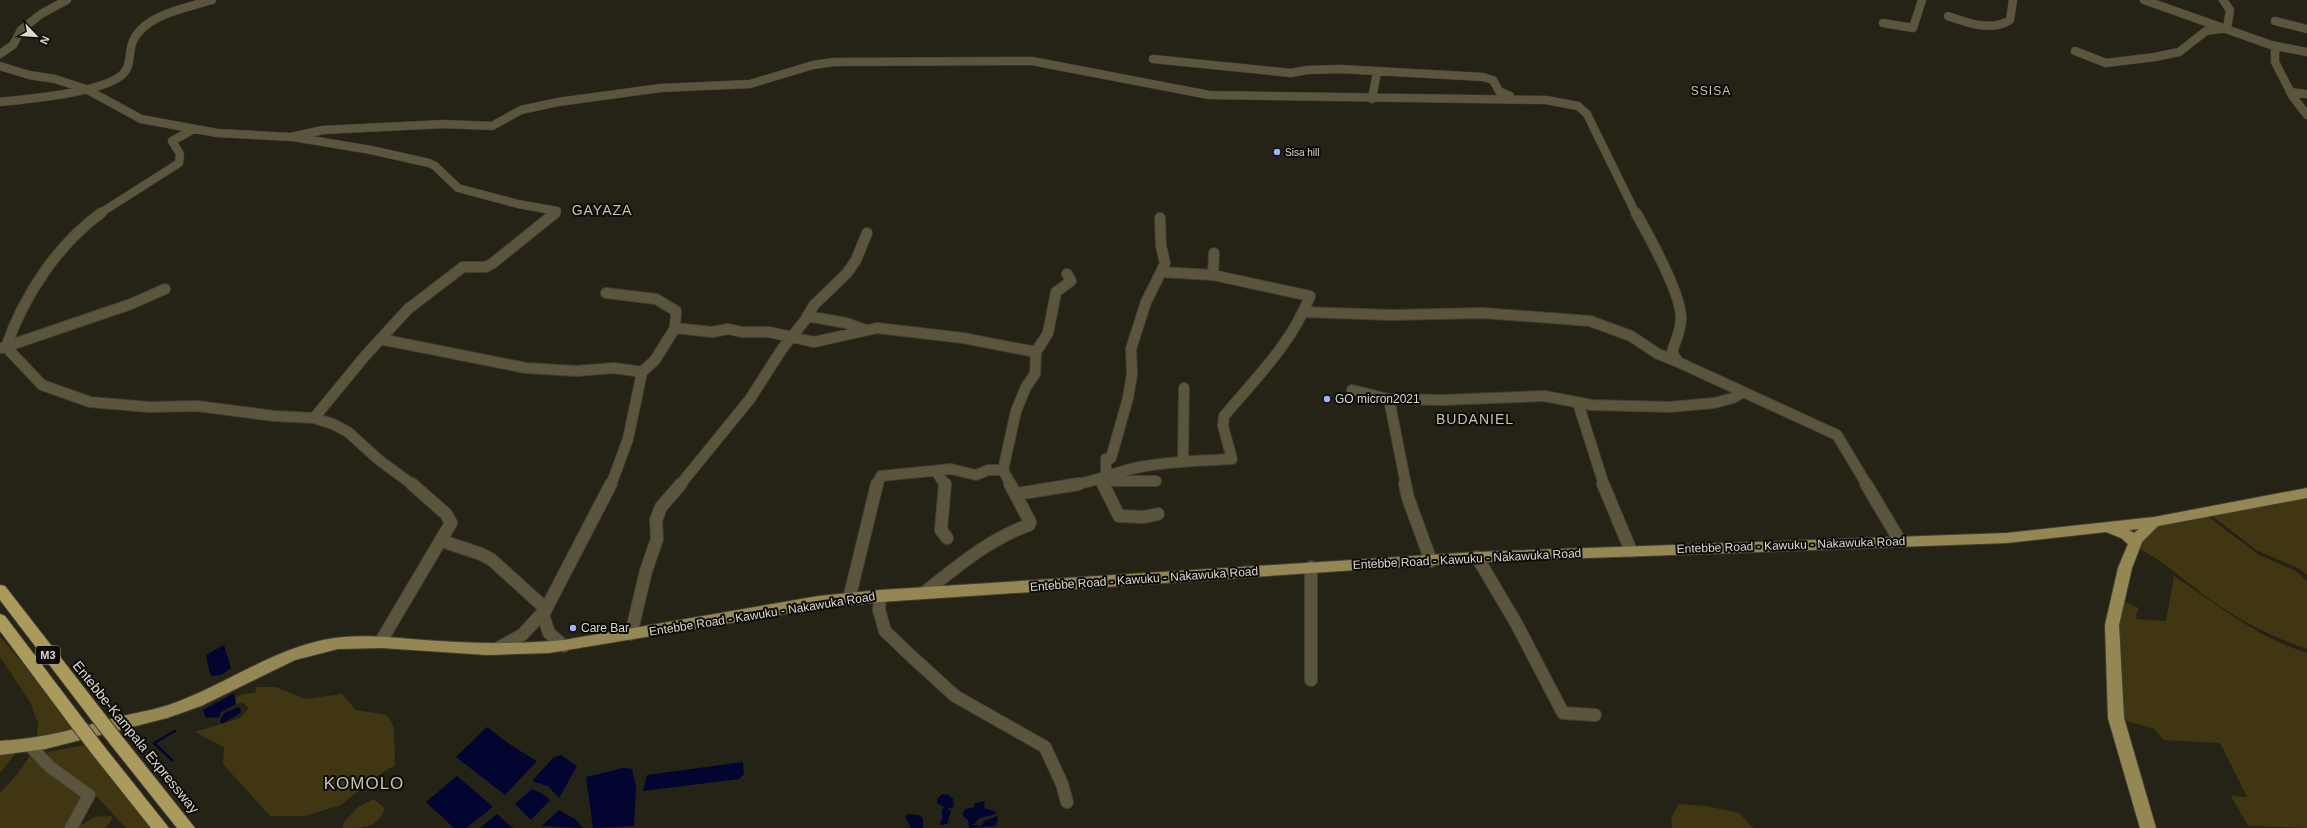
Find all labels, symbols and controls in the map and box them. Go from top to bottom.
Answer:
north arrow [16,16,56,56]
text: N [38,34,52,46]
district label: SSISA [1691,84,1731,98]
marker: Sisa hill [1272,147,1282,157]
place label: Sisa hill [1285,147,1319,158]
district label: GAYAZA [572,202,632,218]
place label: GO micron2021 [1335,392,1420,406]
marker: GO micron2021 [1322,394,1332,404]
district label: BUDANIEL [1436,411,1514,427]
street label: Entebbe Road - Kawuku - Nakawuka Road [1676,534,1906,556]
street label: Entebbe Road - Kawuku - Nakawuka Road [1352,546,1582,572]
street label: Entebbe Road - Kawuku - Nakawuka Road [1029,564,1259,594]
street label: Entebbe Road - Kawuku - Nakawuka Road [648,589,876,639]
place label: Care Bar [581,621,629,635]
marker: Care Bar [568,623,578,633]
road number: M3 [36,646,60,664]
street label: Entebbe-Kampala Expressway [70,658,202,816]
district label: KOMOLO [324,774,404,793]

